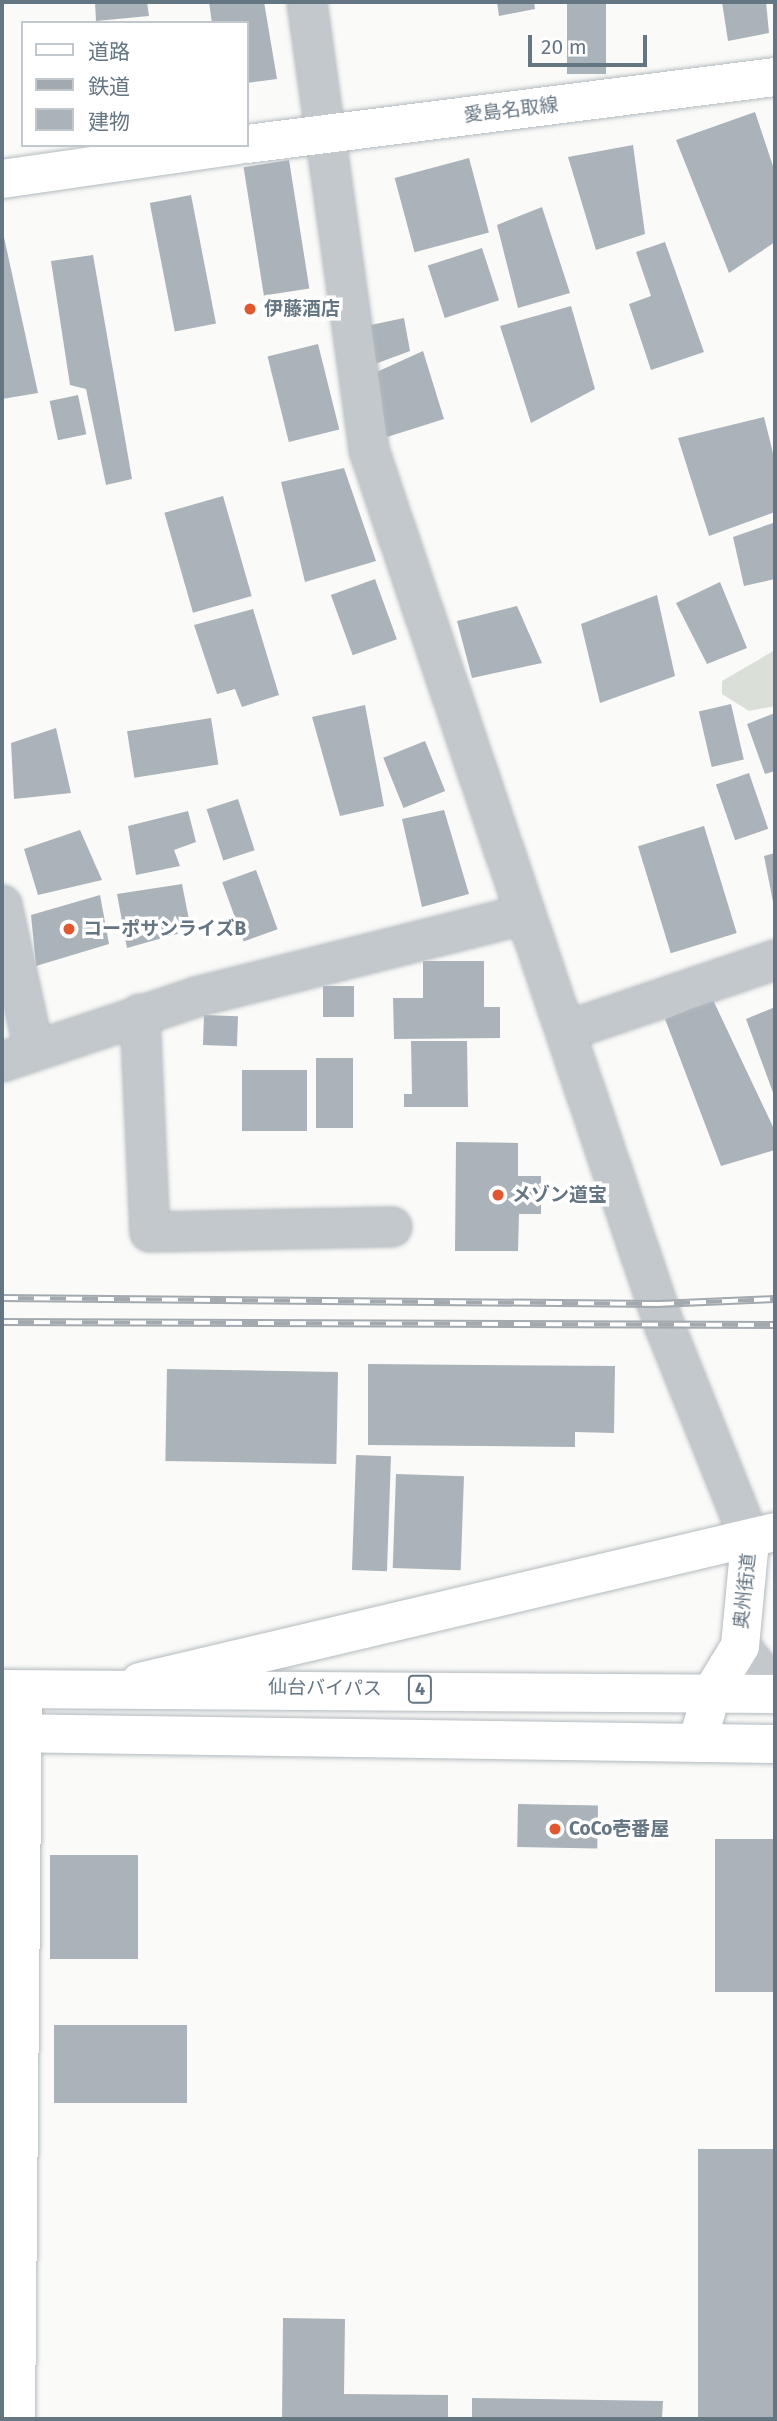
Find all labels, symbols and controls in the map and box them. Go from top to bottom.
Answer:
legend [21,21,248,147]
scale bar [532,21,651,65]
text: 20 m [541,34,587,60]
text: 道路 [88,39,130,65]
text: 鉄道 [88,74,130,100]
street label: 愛島名取線 [462,93,560,127]
text: 建物 [88,109,130,135]
place label: 伊藤酒店 [264,298,340,320]
marker: 伊藤酒店 [242,301,258,317]
place label: コーポサンライズB [83,918,247,940]
marker: コーポサンライズB [61,921,77,937]
place label: メゾン道宝 [512,1184,607,1206]
marker: メゾン道宝 [490,1187,506,1203]
street label: 奥州街道 [730,1552,760,1630]
road number: 4 [408,1674,432,1704]
street label: 仙台バイパス [268,1676,382,1700]
place label: CoCo壱番屋 [569,1818,669,1840]
marker: CoCo壱番屋 [547,1821,563,1837]

